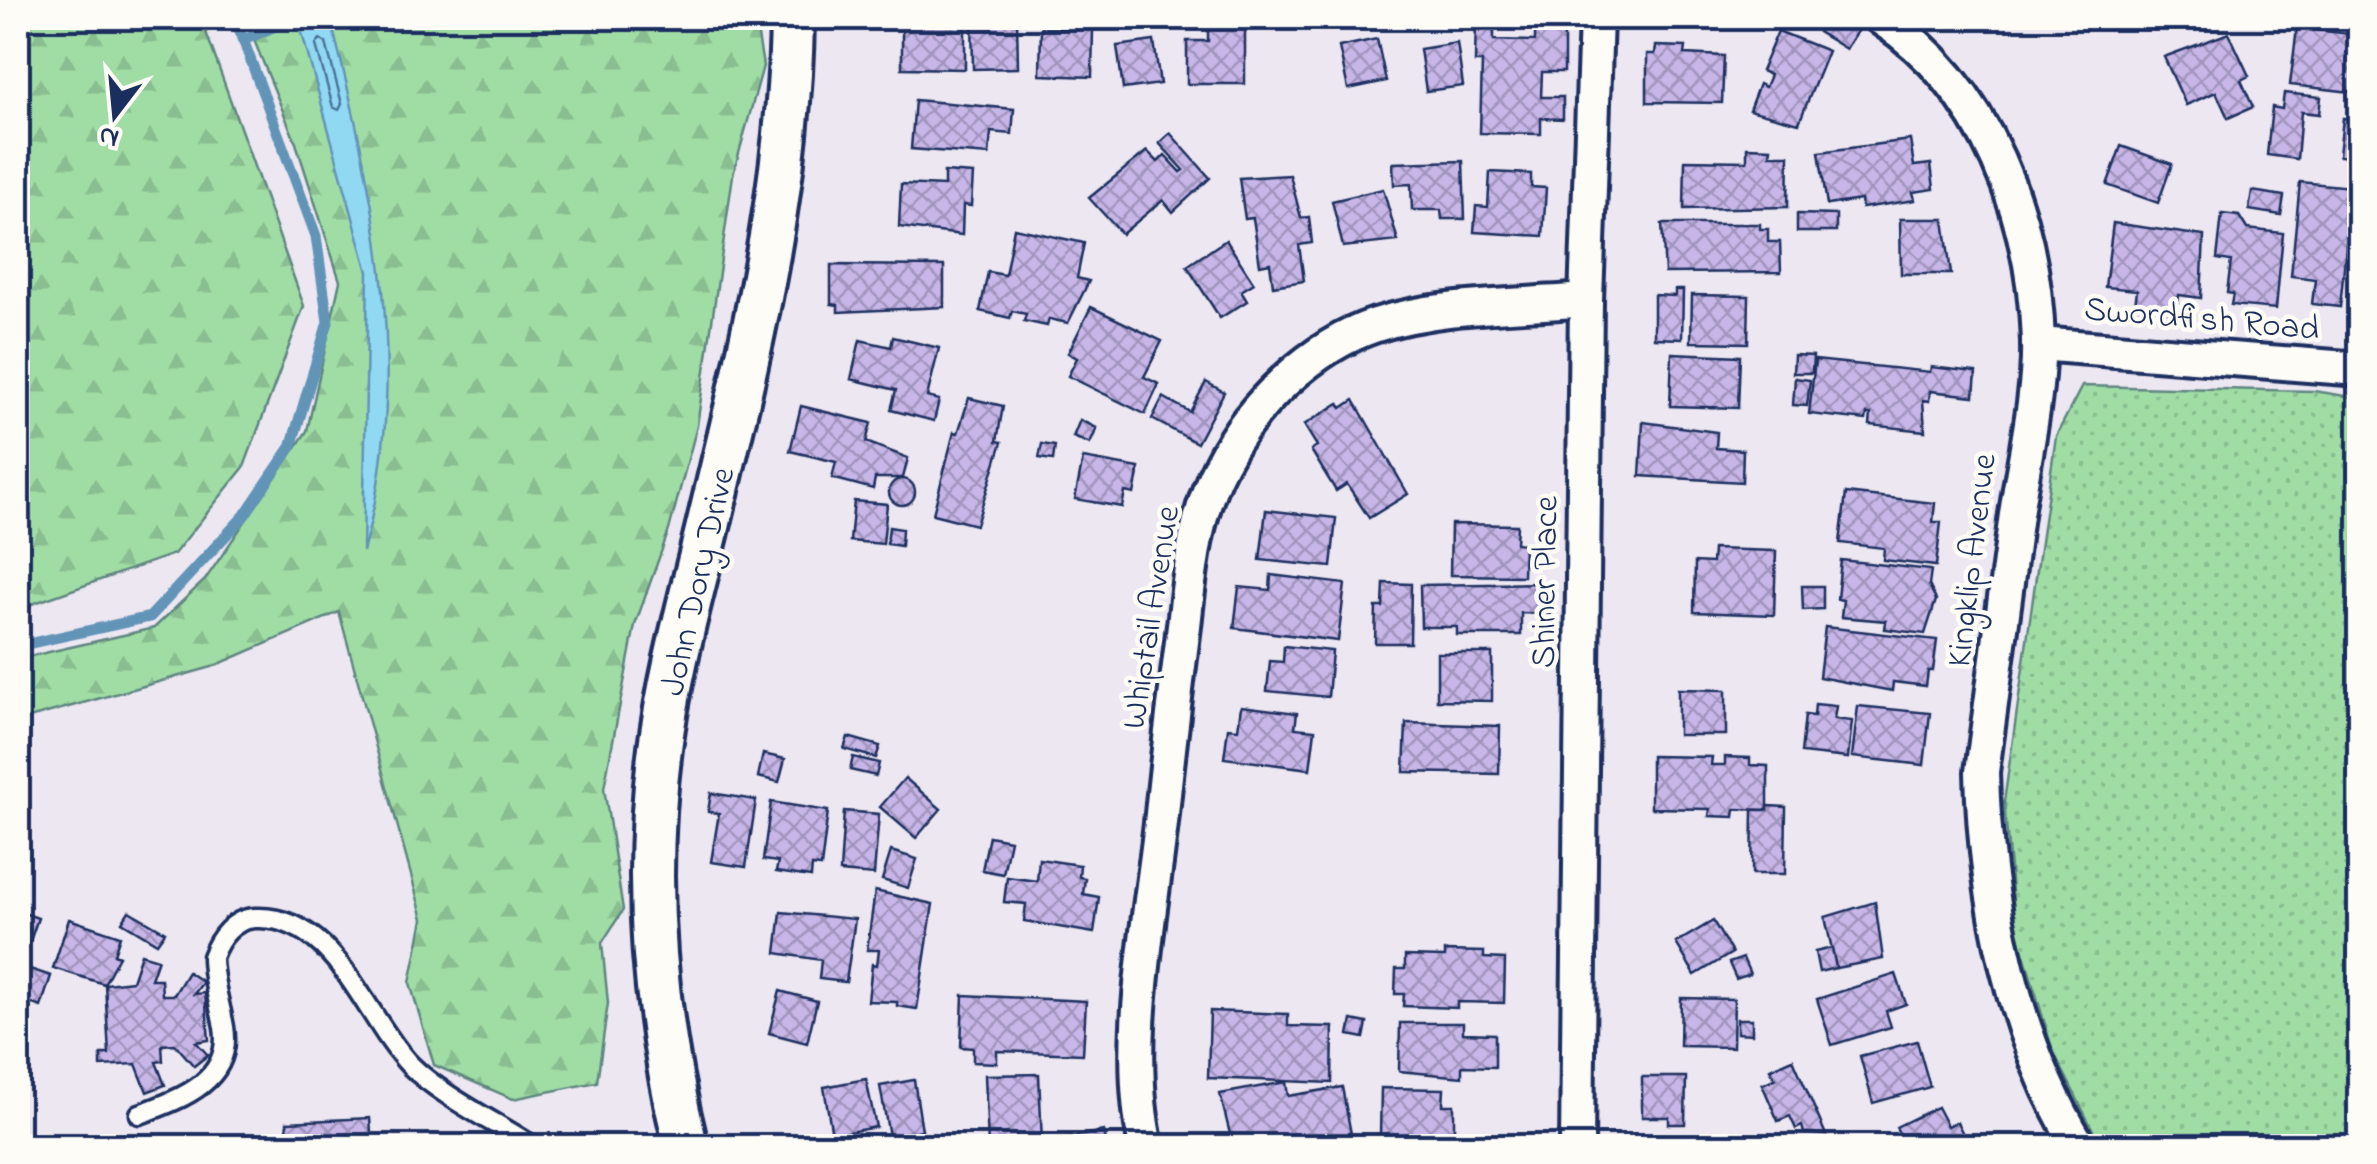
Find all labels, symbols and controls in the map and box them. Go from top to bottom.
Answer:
north arrow [65,65,165,165]
text: N [94,113,124,158]
street label: Swordfish Road [2082,285,2321,356]
street label: Kingklip Avenue [1935,450,2012,670]
street label: John Dory Drive [648,462,751,701]
street label: Shiner Place [1520,495,1574,669]
street label: Whiptail Avenue [1110,502,1195,733]

